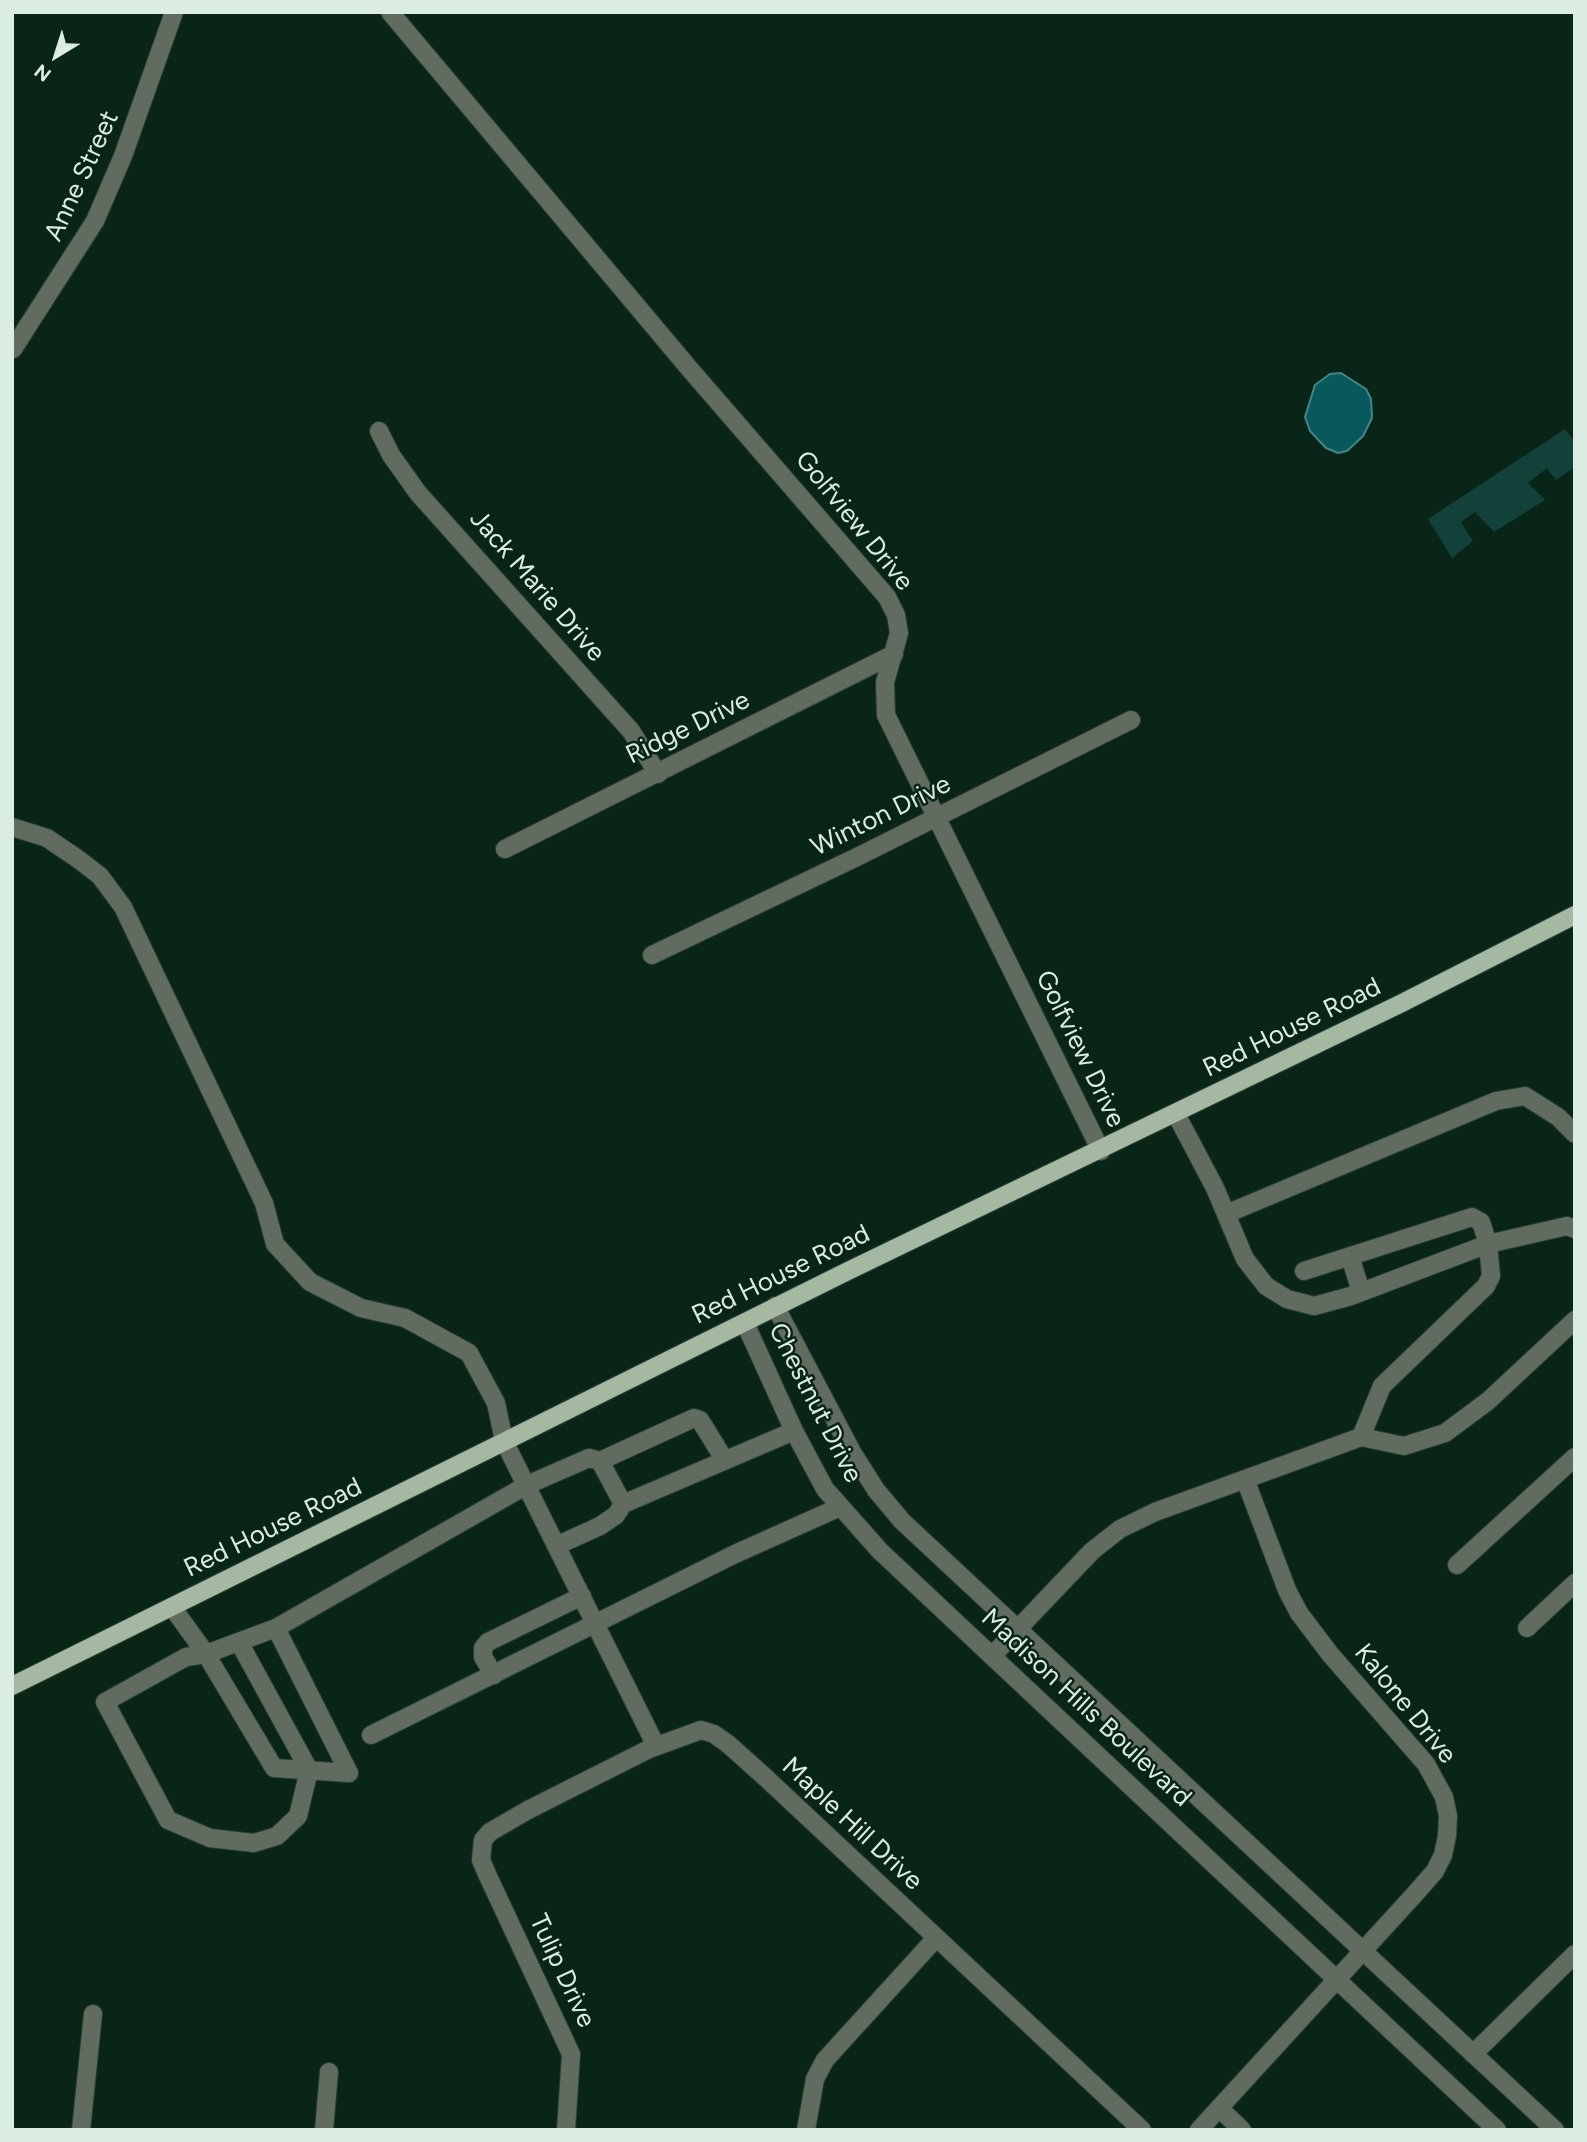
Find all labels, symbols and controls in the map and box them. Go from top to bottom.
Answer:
north arrow [21,21,91,91]
text: N [30,59,56,87]
street label: Anne Street [38,106,126,246]
street label: Golfview Drive [788,445,920,597]
street label: Jack Marie Drive [463,504,611,668]
street label: Ridge Drive [621,685,755,771]
street label: Winton Drive [806,769,956,863]
street label: Golfview Drive [1029,966,1131,1132]
street label: Red House Road [1198,971,1386,1085]
street label: Red House Road [687,1218,875,1332]
street label: Chestnut Drive [761,1318,869,1488]
street label: Red House Road [179,1471,367,1585]
street label: Madison Hills Boulevard [975,1603,1197,1813]
street label: Kalone Drive [1347,1638,1463,1770]
street label: Maple Hill Drive [775,1751,929,1897]
street label: Tulip Drive [522,1909,602,2033]

